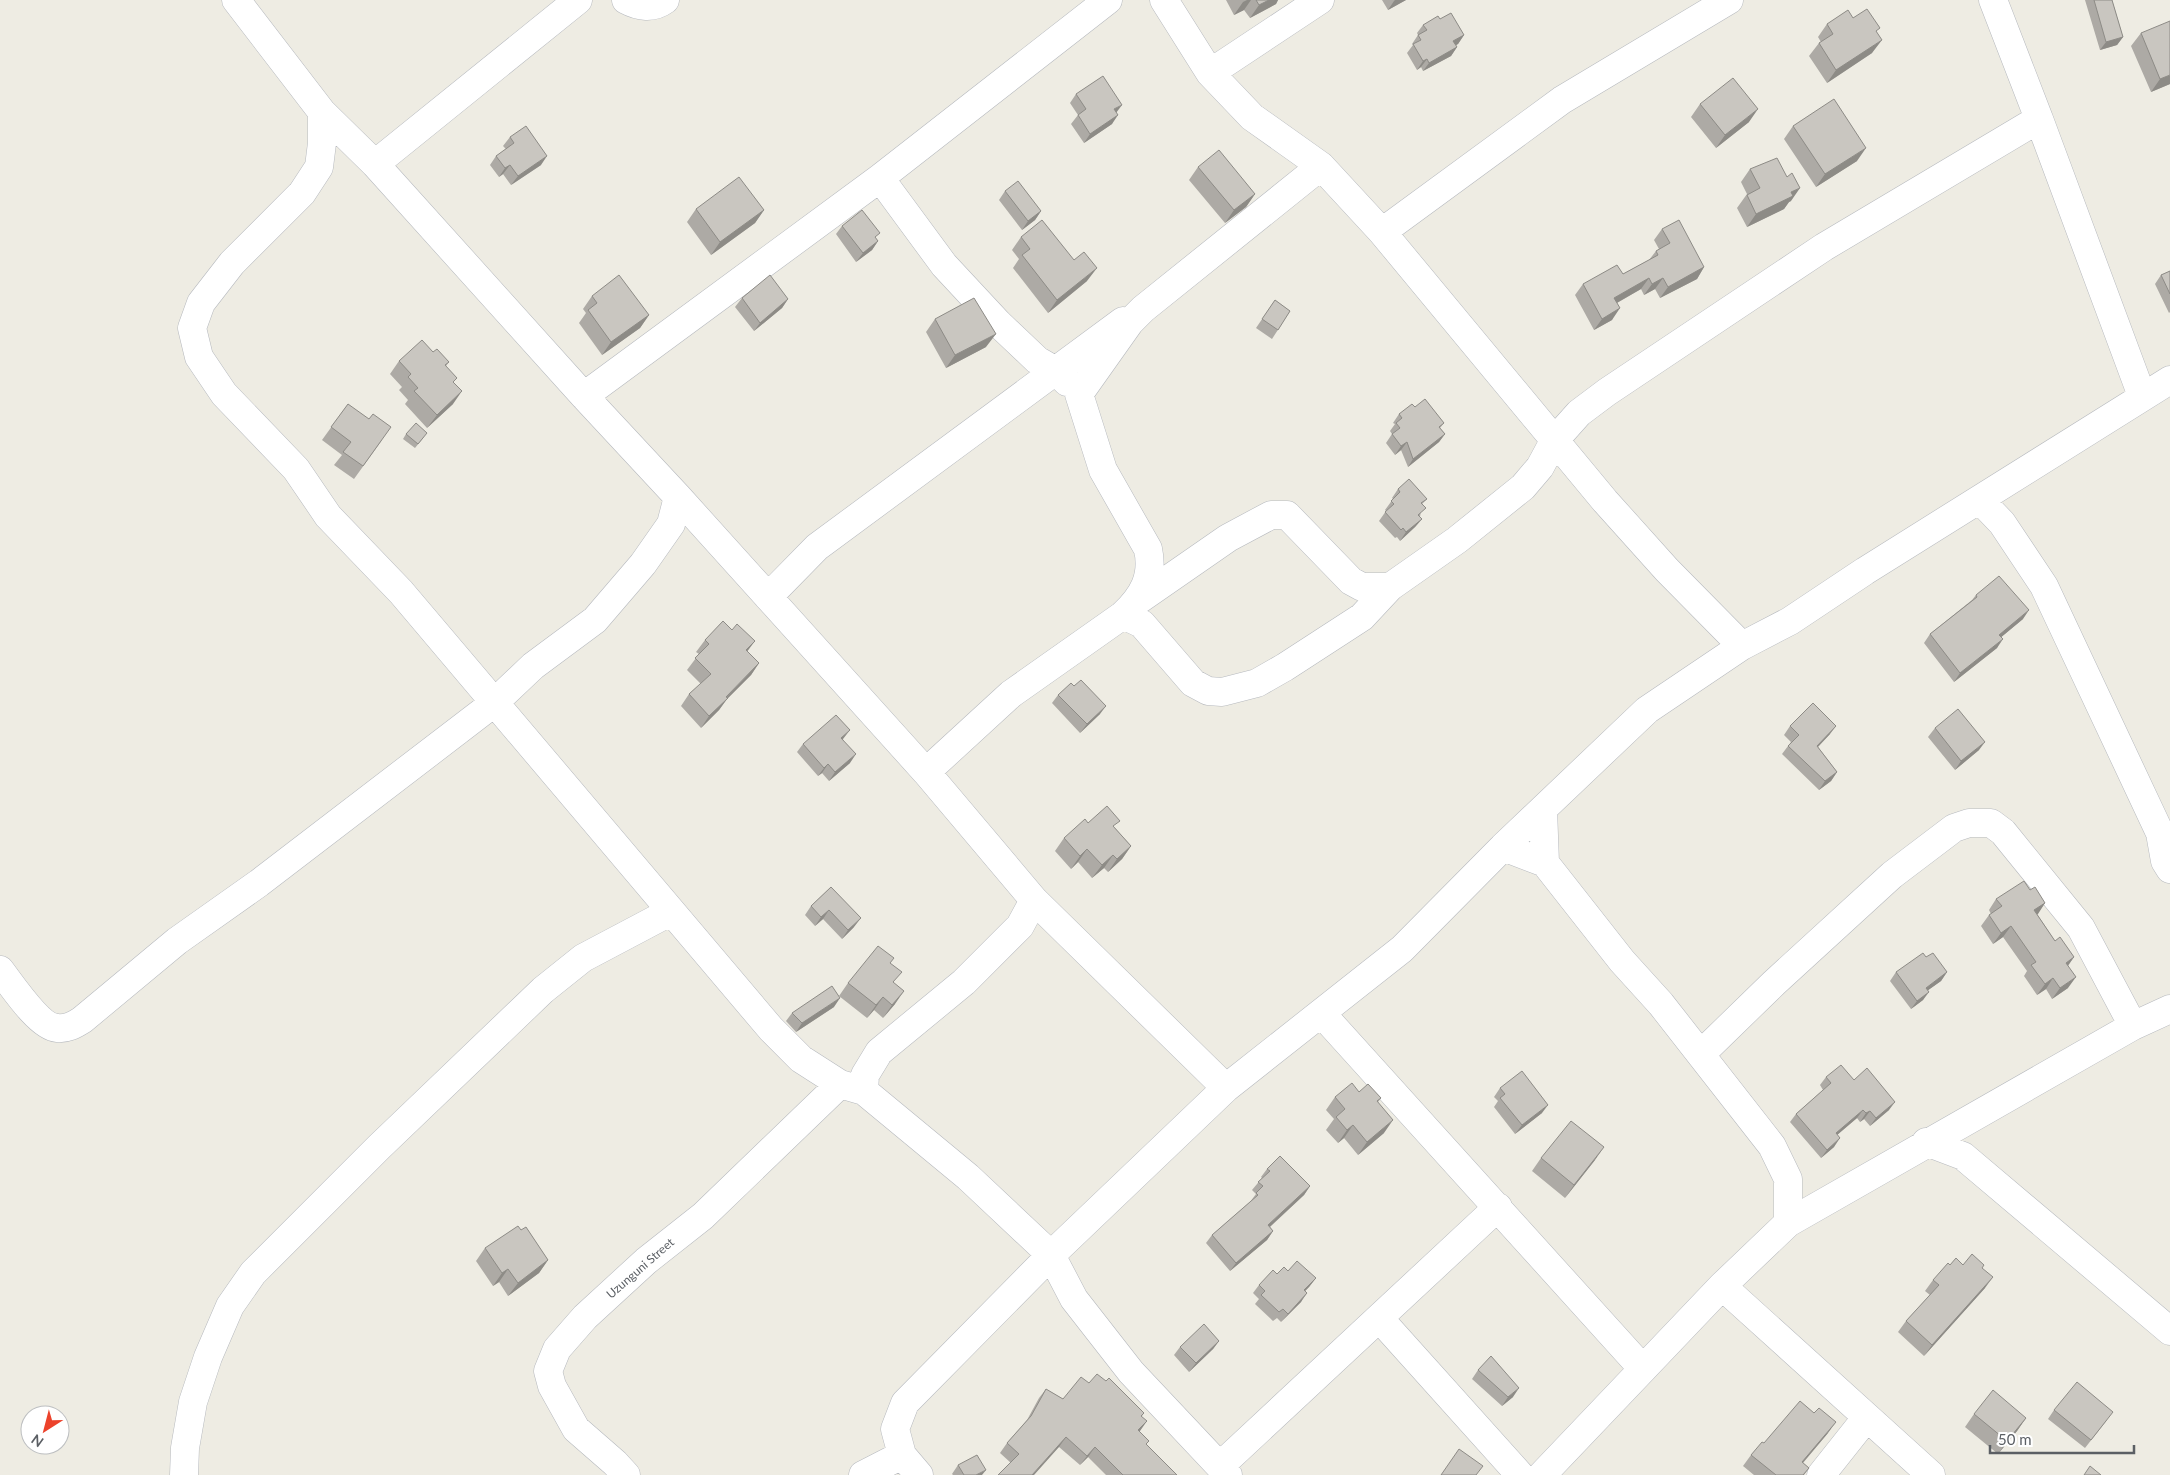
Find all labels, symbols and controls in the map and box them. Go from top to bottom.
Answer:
street label: Uzunguni Street [603,1234,677,1301]
north arrow [20,1405,70,1455]
scale bar [1990,1422,2134,1454]
text: 50 m [1998,1430,2032,1448]
text: N [28,1431,46,1451]

